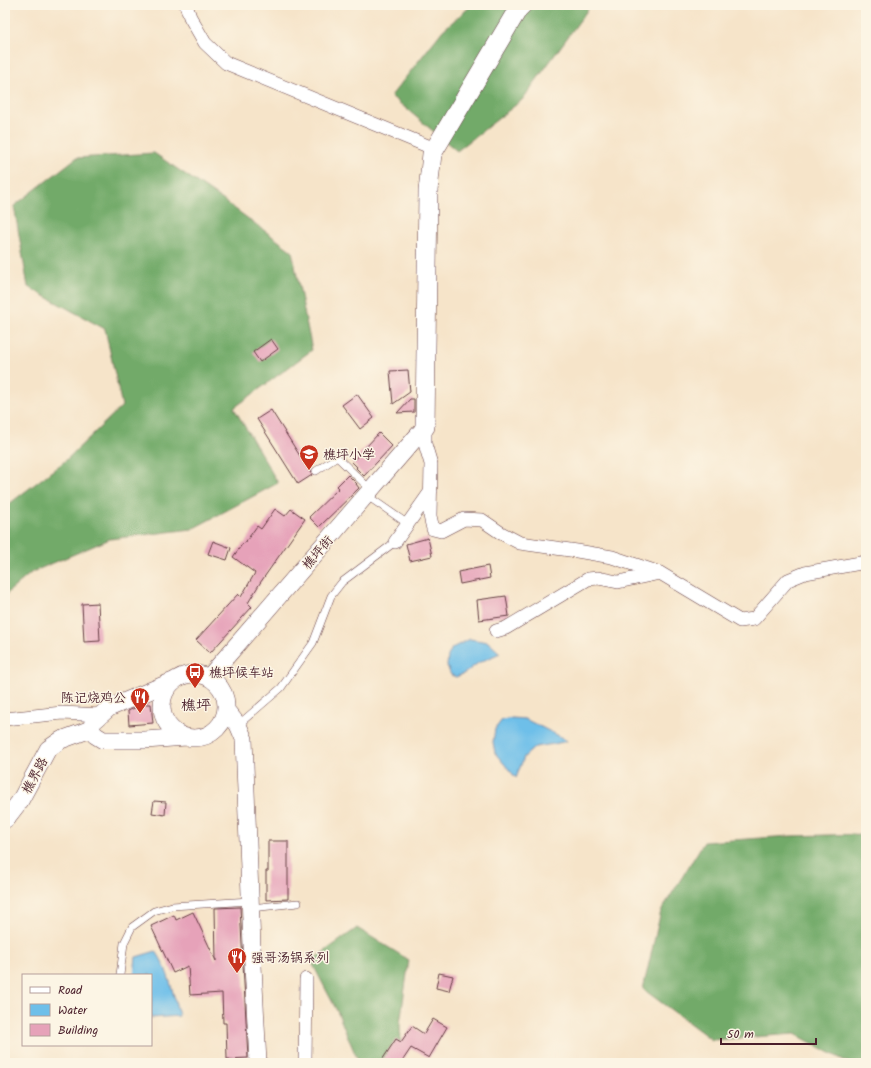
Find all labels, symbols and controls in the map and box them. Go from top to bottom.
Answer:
school or university icon: 樵坪小学 [298,443,320,471]
place label: 樵坪小学 [323,445,375,466]
street label: 樵坪街 [297,531,339,575]
bus stop icon: 樵坪候车站 [184,661,206,689]
place label: 樵坪候车站 [209,663,274,684]
restaurant icon: 陈记烧鸡公 [129,686,151,714]
place label: 陈记烧鸡公 [61,688,126,709]
district label: 樵坪 [181,694,211,718]
street label: 樵界路 [17,754,54,798]
restaurant icon: 强哥汤锅系列 [226,946,248,974]
place label: 强哥汤锅系列 [251,948,329,969]
legend [22,974,152,1046]
text: Road [58,981,83,1000]
text: Water [58,1001,88,1020]
scale bar [721,1020,816,1046]
text: Building [58,1021,98,1040]
text: 50 m [727,1025,754,1044]

